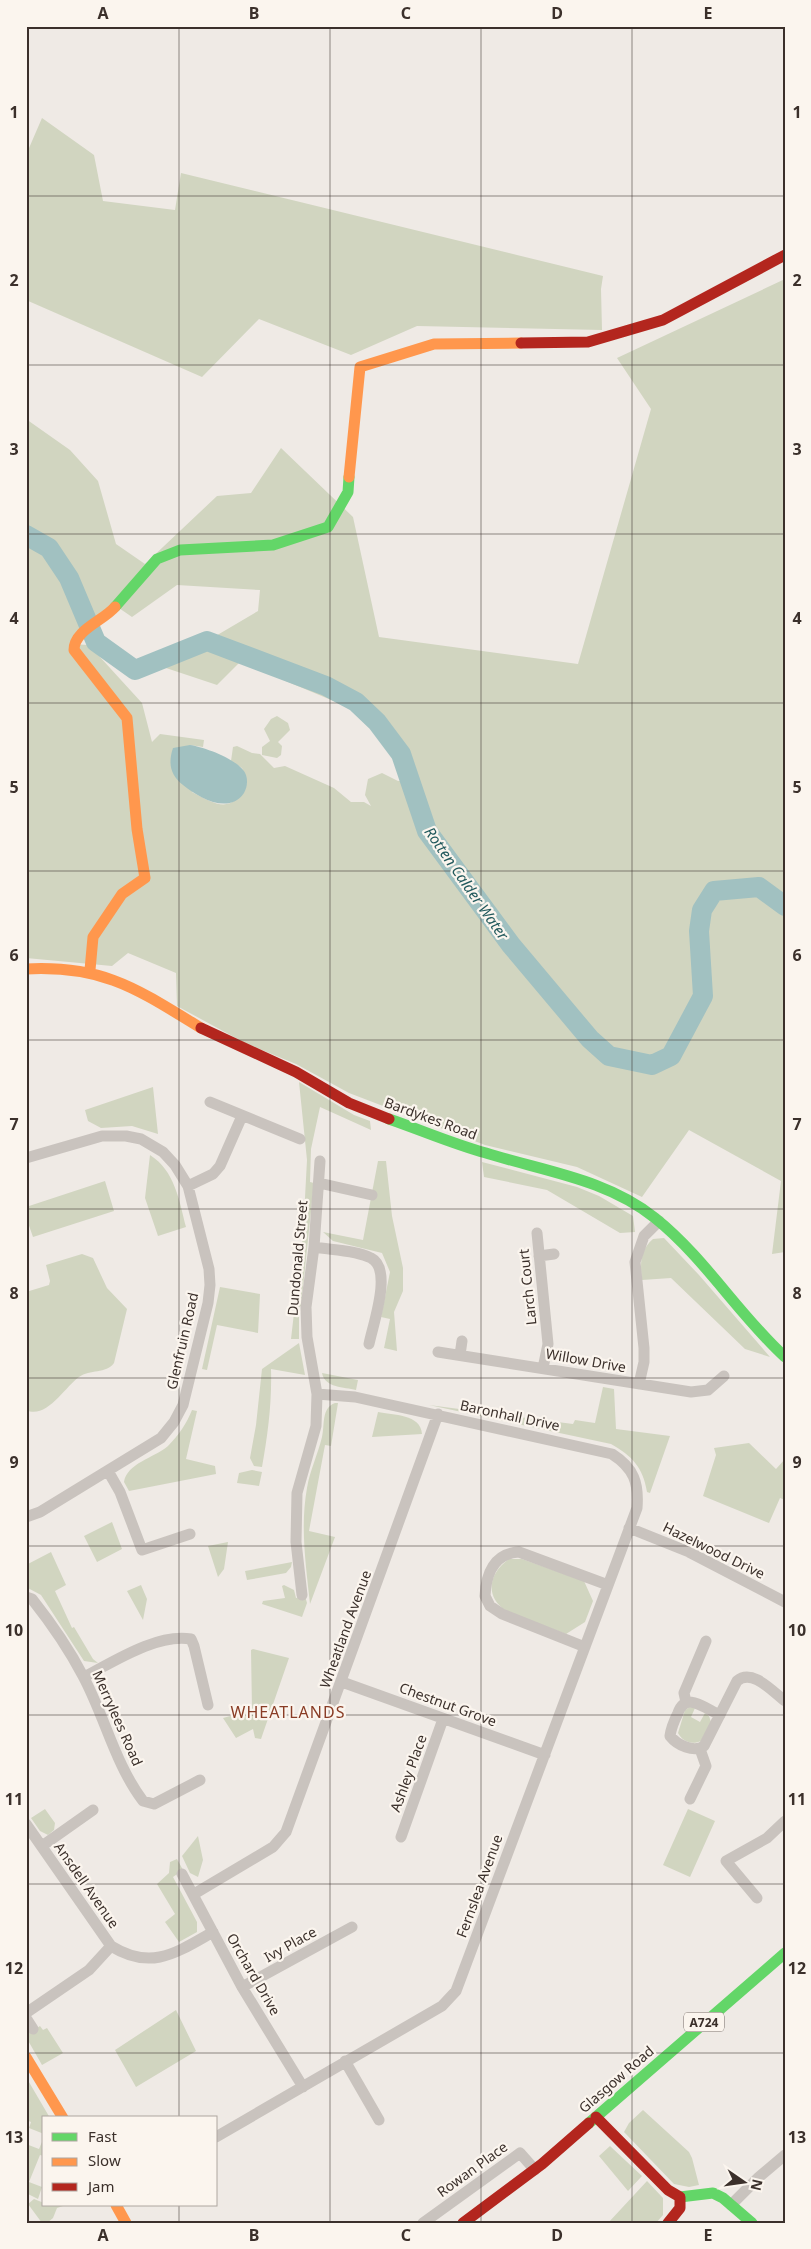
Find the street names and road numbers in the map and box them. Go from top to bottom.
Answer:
street label: Bardykes Road [382,1092,480,1144]
street label: Dundonald Street [282,1199,312,1317]
street label: Larch Court [514,1248,540,1326]
street label: Glenfruin Road [162,1291,202,1391]
street label: Willow Drive [544,1344,628,1376]
street label: Baronhall Drive [458,1395,562,1435]
street label: Hazelwood Drive [660,1517,768,1583]
street label: Wheatland Avenue [315,1567,375,1691]
street label: Merrylees Road [88,1667,148,1769]
street label: Chestnut Grove [397,1678,499,1730]
street label: Ashley Place [385,1732,431,1814]
street label: Fernslea Avenue [452,1832,507,1940]
street label: Ansdell Avenue [50,1838,124,1932]
street label: Ivy Place [260,1922,320,1966]
street label: Orchard Drive [223,1929,285,2019]
road number: A724 [684,2012,724,2031]
street label: Glasgow Road [575,2041,657,2117]
street label: Rowan Place [433,2137,511,2201]

